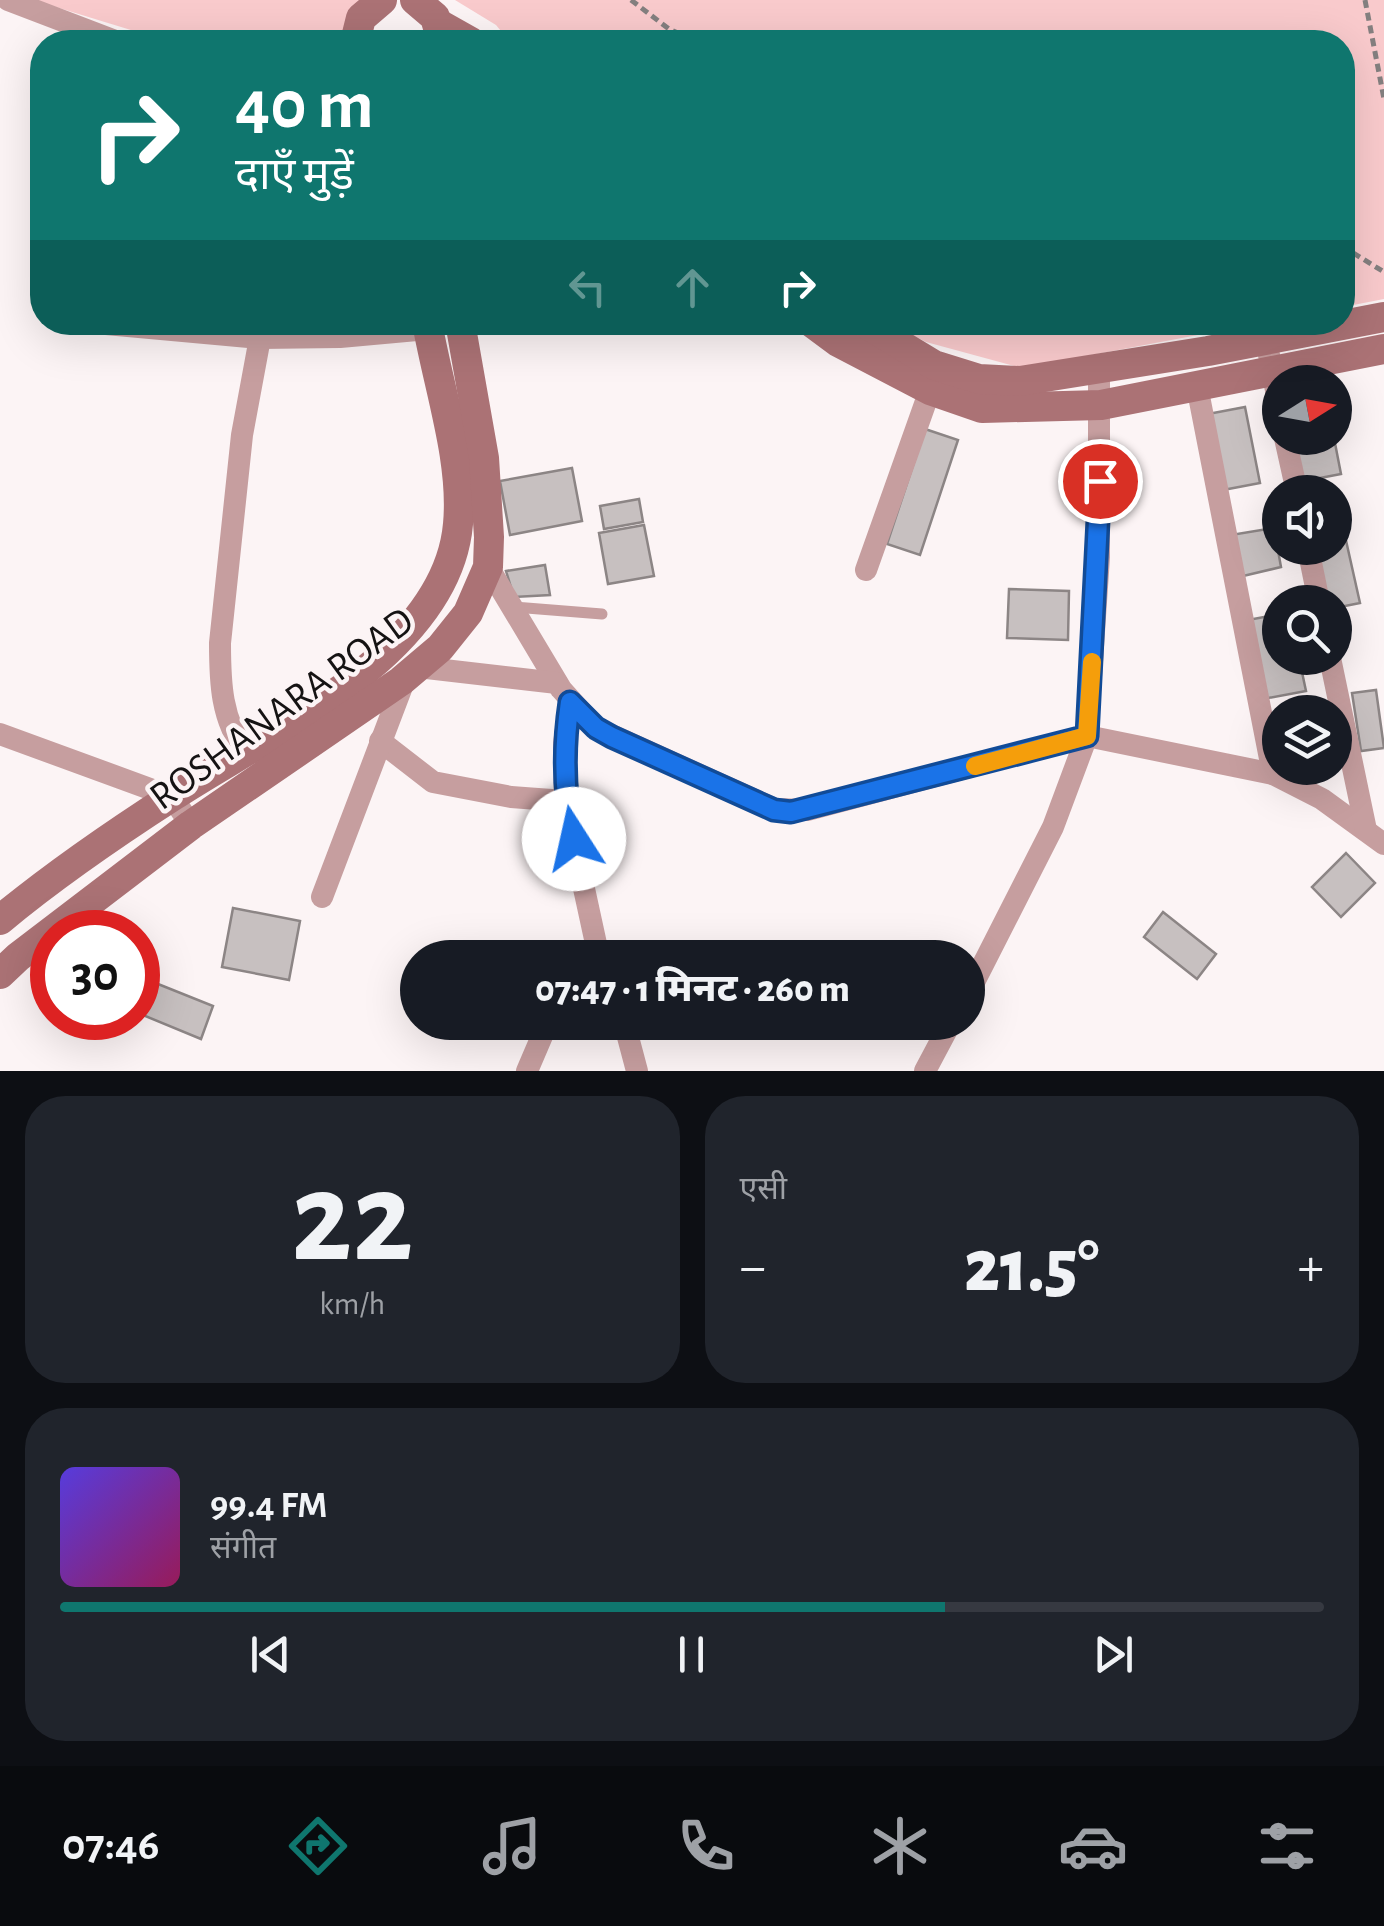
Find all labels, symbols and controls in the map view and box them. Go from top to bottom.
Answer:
icon: right [70,70,200,200]
text: 40 m [235,71,374,141]
text: दाएँ मुड़ें [235,153,354,198]
icon: left [560,260,615,315]
icon: ahead [665,260,720,315]
icon: right [770,260,825,315]
north arrow [1262,365,1352,455]
map controls [1262,365,1352,785]
pin [1058,439,1143,524]
icon: arrive [1073,454,1128,509]
button: sound [1262,475,1352,565]
button: search [1262,585,1352,675]
street label: ROSHANARA ROAD [143,600,421,818]
button: layers [1262,695,1352,785]
position arrow [522,787,626,891]
speed limit sign: 30 [30,910,160,1040]
text: 07:47 · 1 मिनट · 260 m [535,971,850,1009]
text: 22 [291,1155,413,1285]
text: एसी [740,1173,787,1205]
text: 21.5° [964,1230,1099,1305]
text: − [740,1240,766,1295]
text: + [1298,1240,1324,1295]
text: km/h [319,1288,385,1320]
text: 99.4 FM [210,1487,328,1525]
text: संगीत [210,1532,276,1564]
icon: previous [243,1627,298,1682]
icon: pause [664,1627,719,1682]
icon: next [1086,1627,1141,1682]
icon: directions [283,1811,353,1881]
icon: music [477,1811,547,1881]
icon: phone [671,1811,741,1881]
icon: climate [865,1811,935,1881]
icon: car [1058,1811,1128,1881]
icon: filters [1252,1811,1322,1881]
text: 07:46 [62,1823,159,1868]

